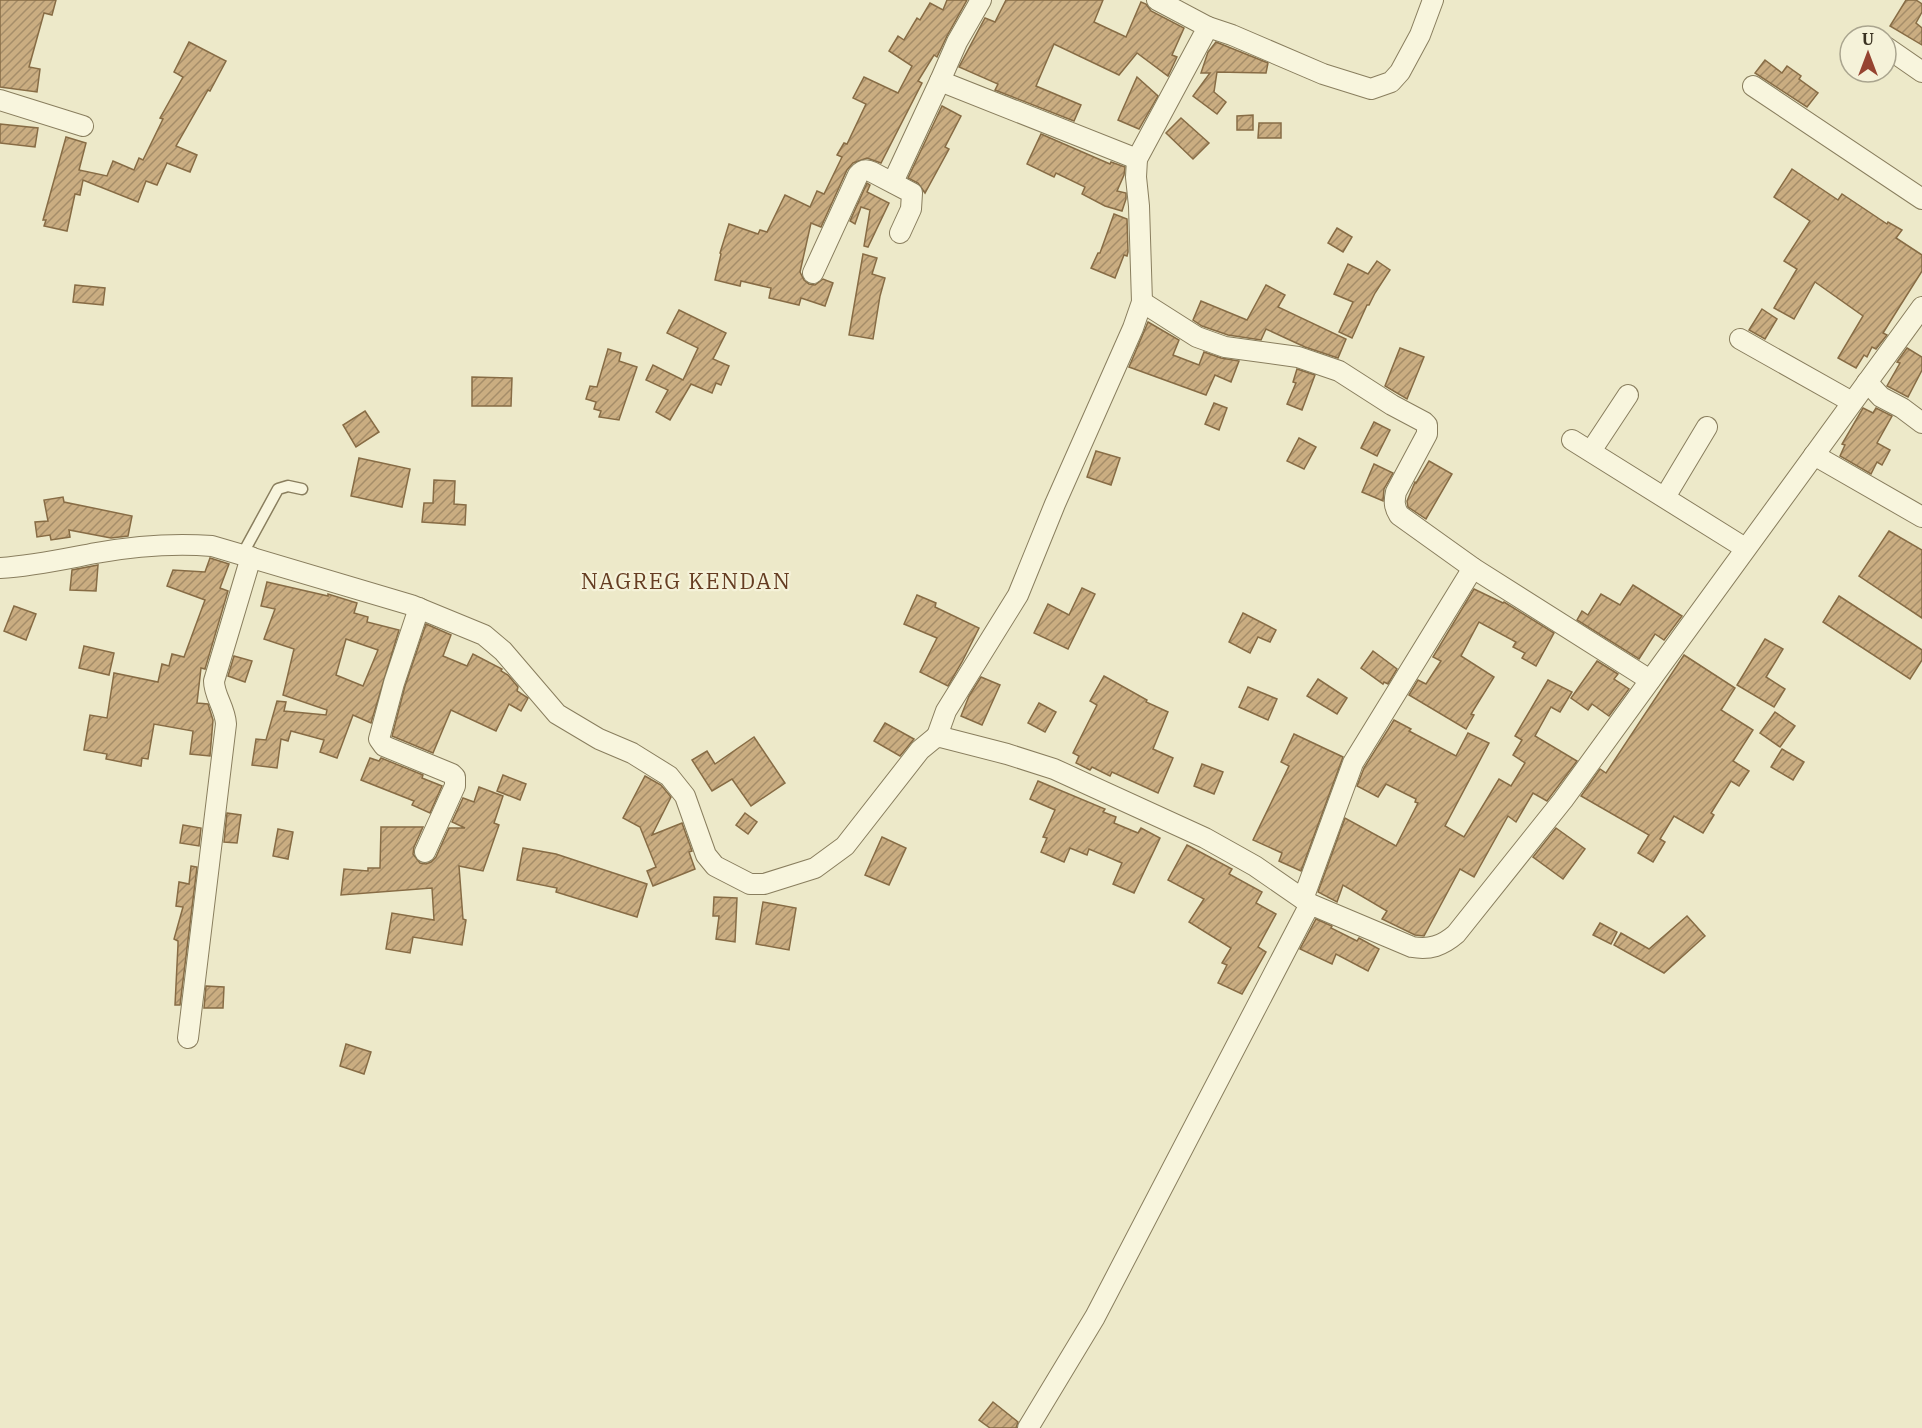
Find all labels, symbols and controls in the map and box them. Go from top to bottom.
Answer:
north arrow [1838,24,1898,84]
text: U [1862,29,1874,49]
district label: NAGREG KENDAN [581,566,791,595]

